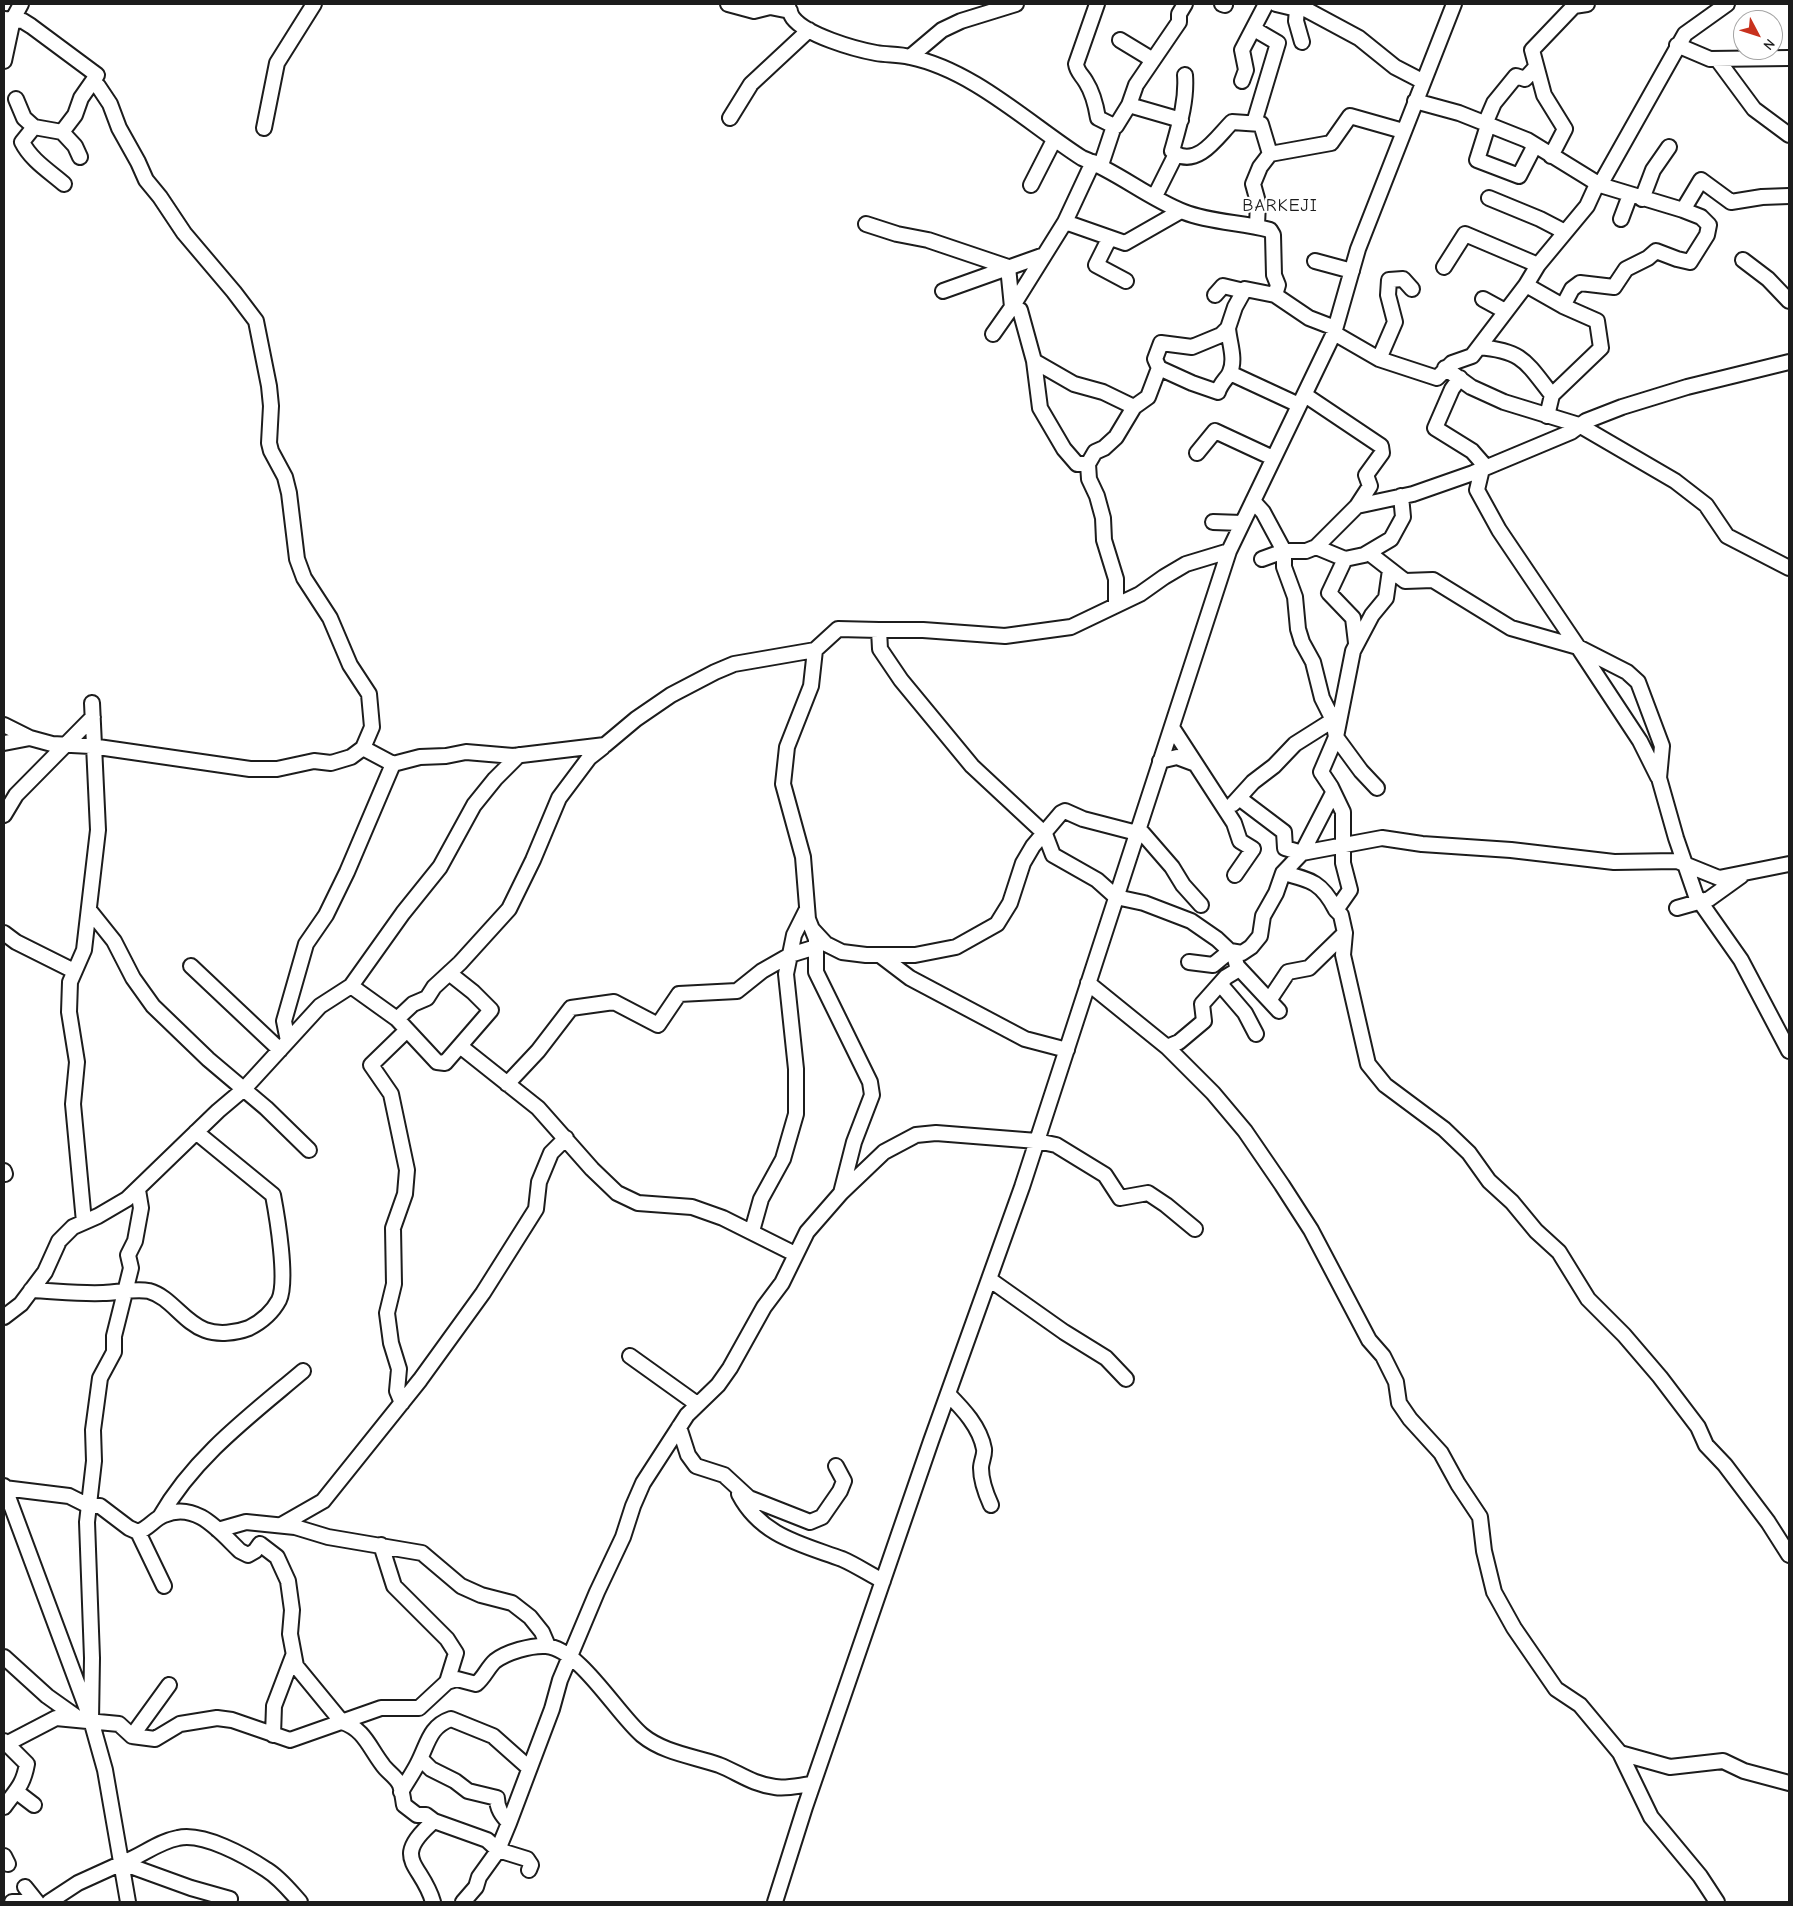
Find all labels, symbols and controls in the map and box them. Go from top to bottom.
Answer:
north arrow [1733,10,1783,60]
text: N [1760,35,1779,53]
district label: BARKEJI [1241,195,1319,217]

